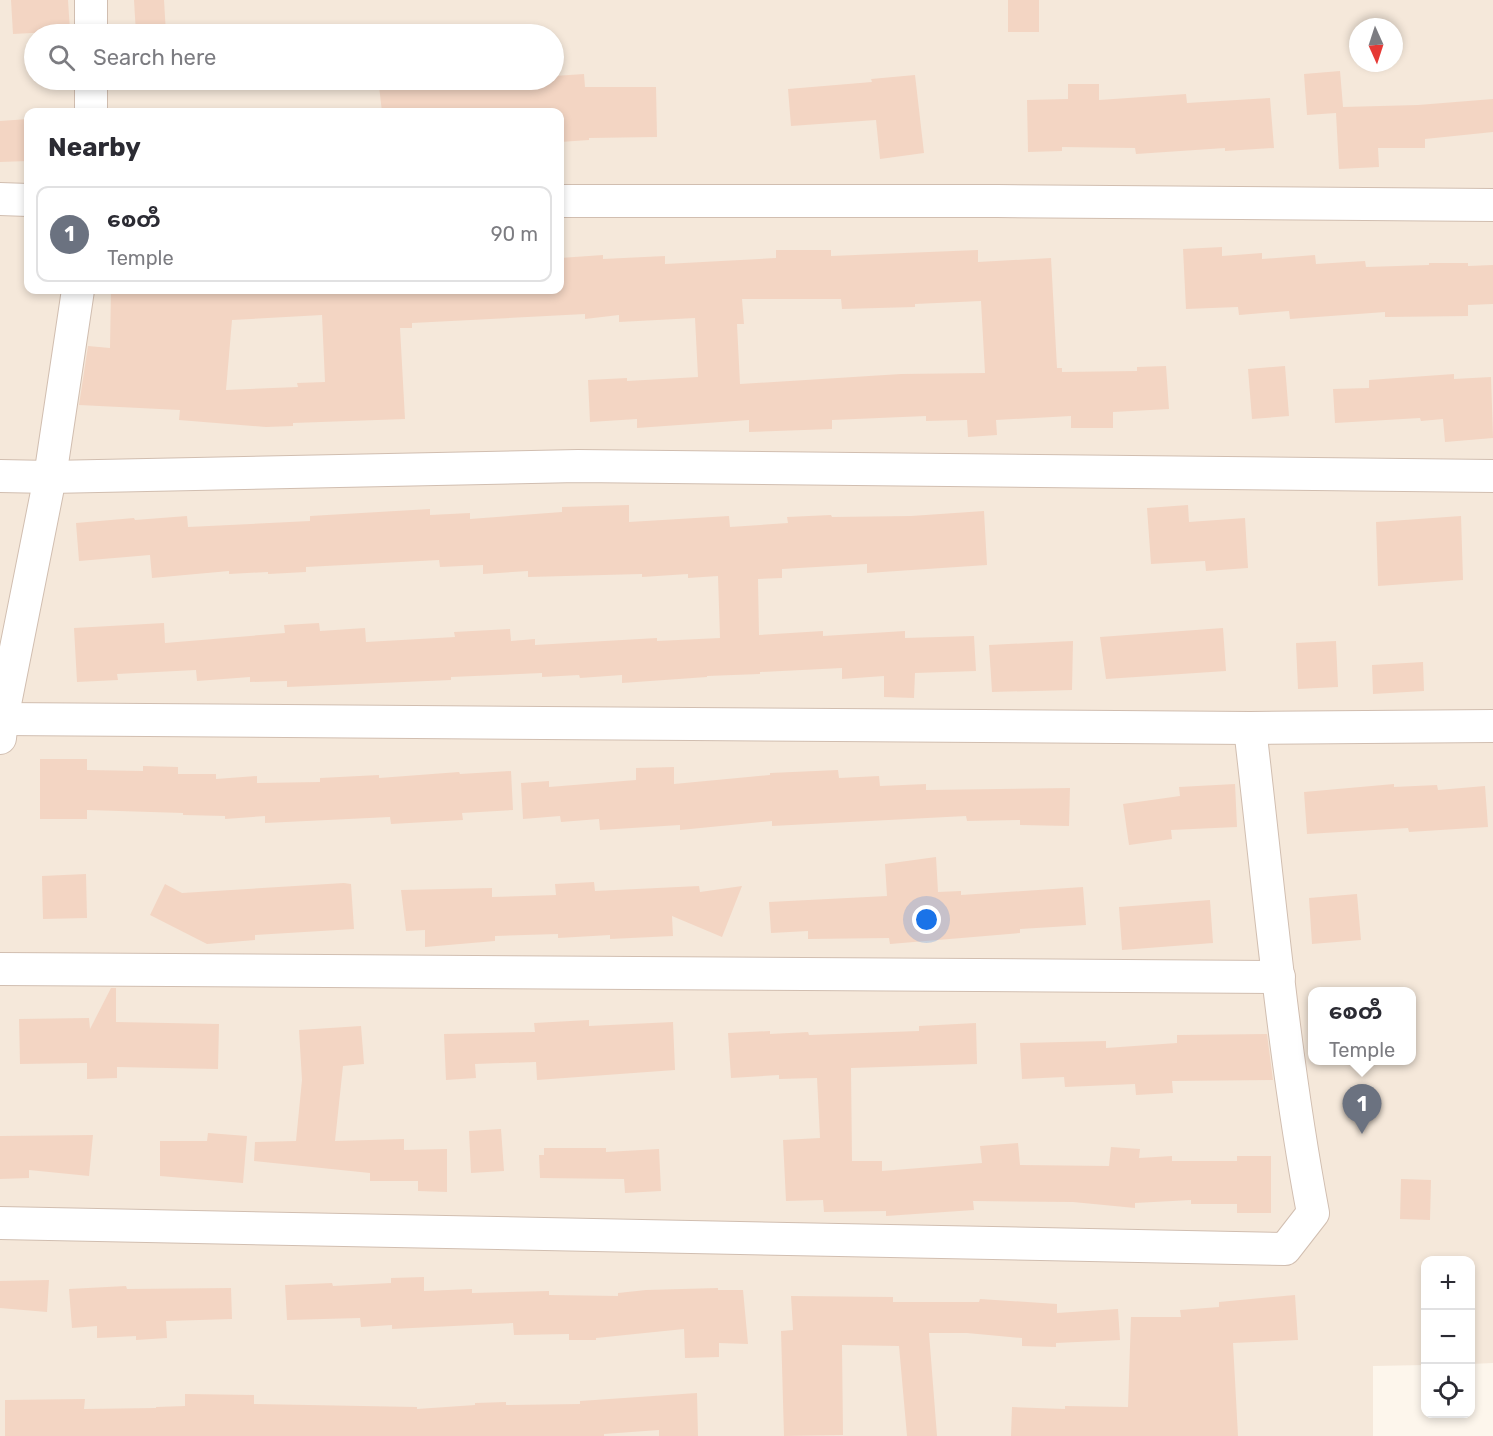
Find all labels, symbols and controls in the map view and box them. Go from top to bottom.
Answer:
north arrow [1349,18,1403,72]
search box [24,24,564,90]
icon: search [45,41,78,74]
text: Search here [93,44,216,71]
text: Nearby [48,132,141,163]
text: စေတီ [107,206,161,233]
text: 1 [65,222,74,246]
text: 90 m [491,222,538,246]
text: Temple [107,246,174,270]
your location [912,905,941,934]
popup [1308,987,1416,1065]
text: စေတီ [1329,998,1382,1025]
text: Temple [1329,1038,1395,1062]
pin: 1 [1342,1084,1382,1134]
map controls [1421,1256,1475,1418]
button: + [1421,1256,1475,1310]
button: − [1421,1310,1475,1364]
button: locate [1421,1364,1475,1418]

